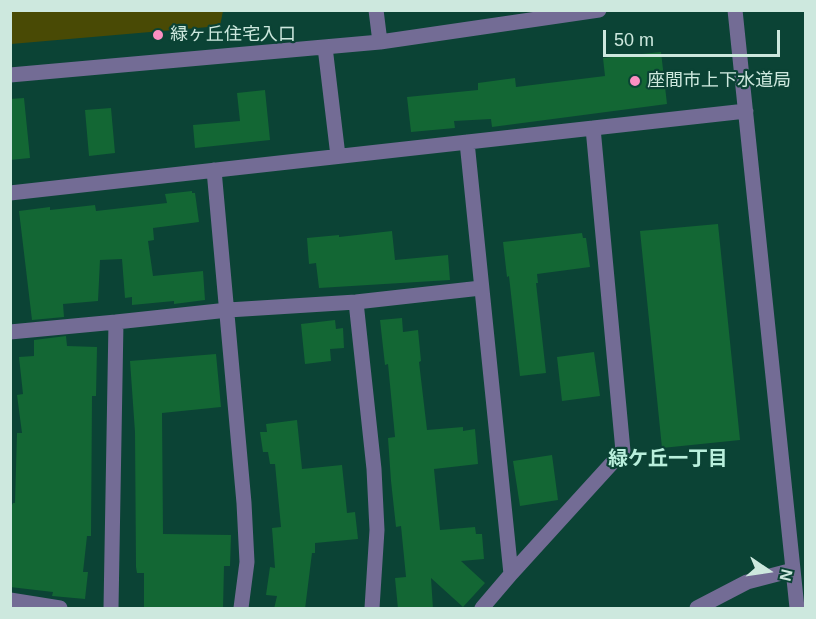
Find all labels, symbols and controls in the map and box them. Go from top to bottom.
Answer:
scale bar [606,18,783,56]
place label: 緑ヶ丘住宅入口 [170,24,296,46]
marker: 緑ヶ丘住宅入口 [151,28,165,42]
text: 50 m [614,30,654,50]
place label: 座間市上下水道局 [647,70,791,92]
marker: 座間市上下水道局 [628,74,642,88]
district label: 緑ケ丘一丁目 [608,447,728,471]
north arrow [738,541,798,601]
text: N [776,568,796,583]

